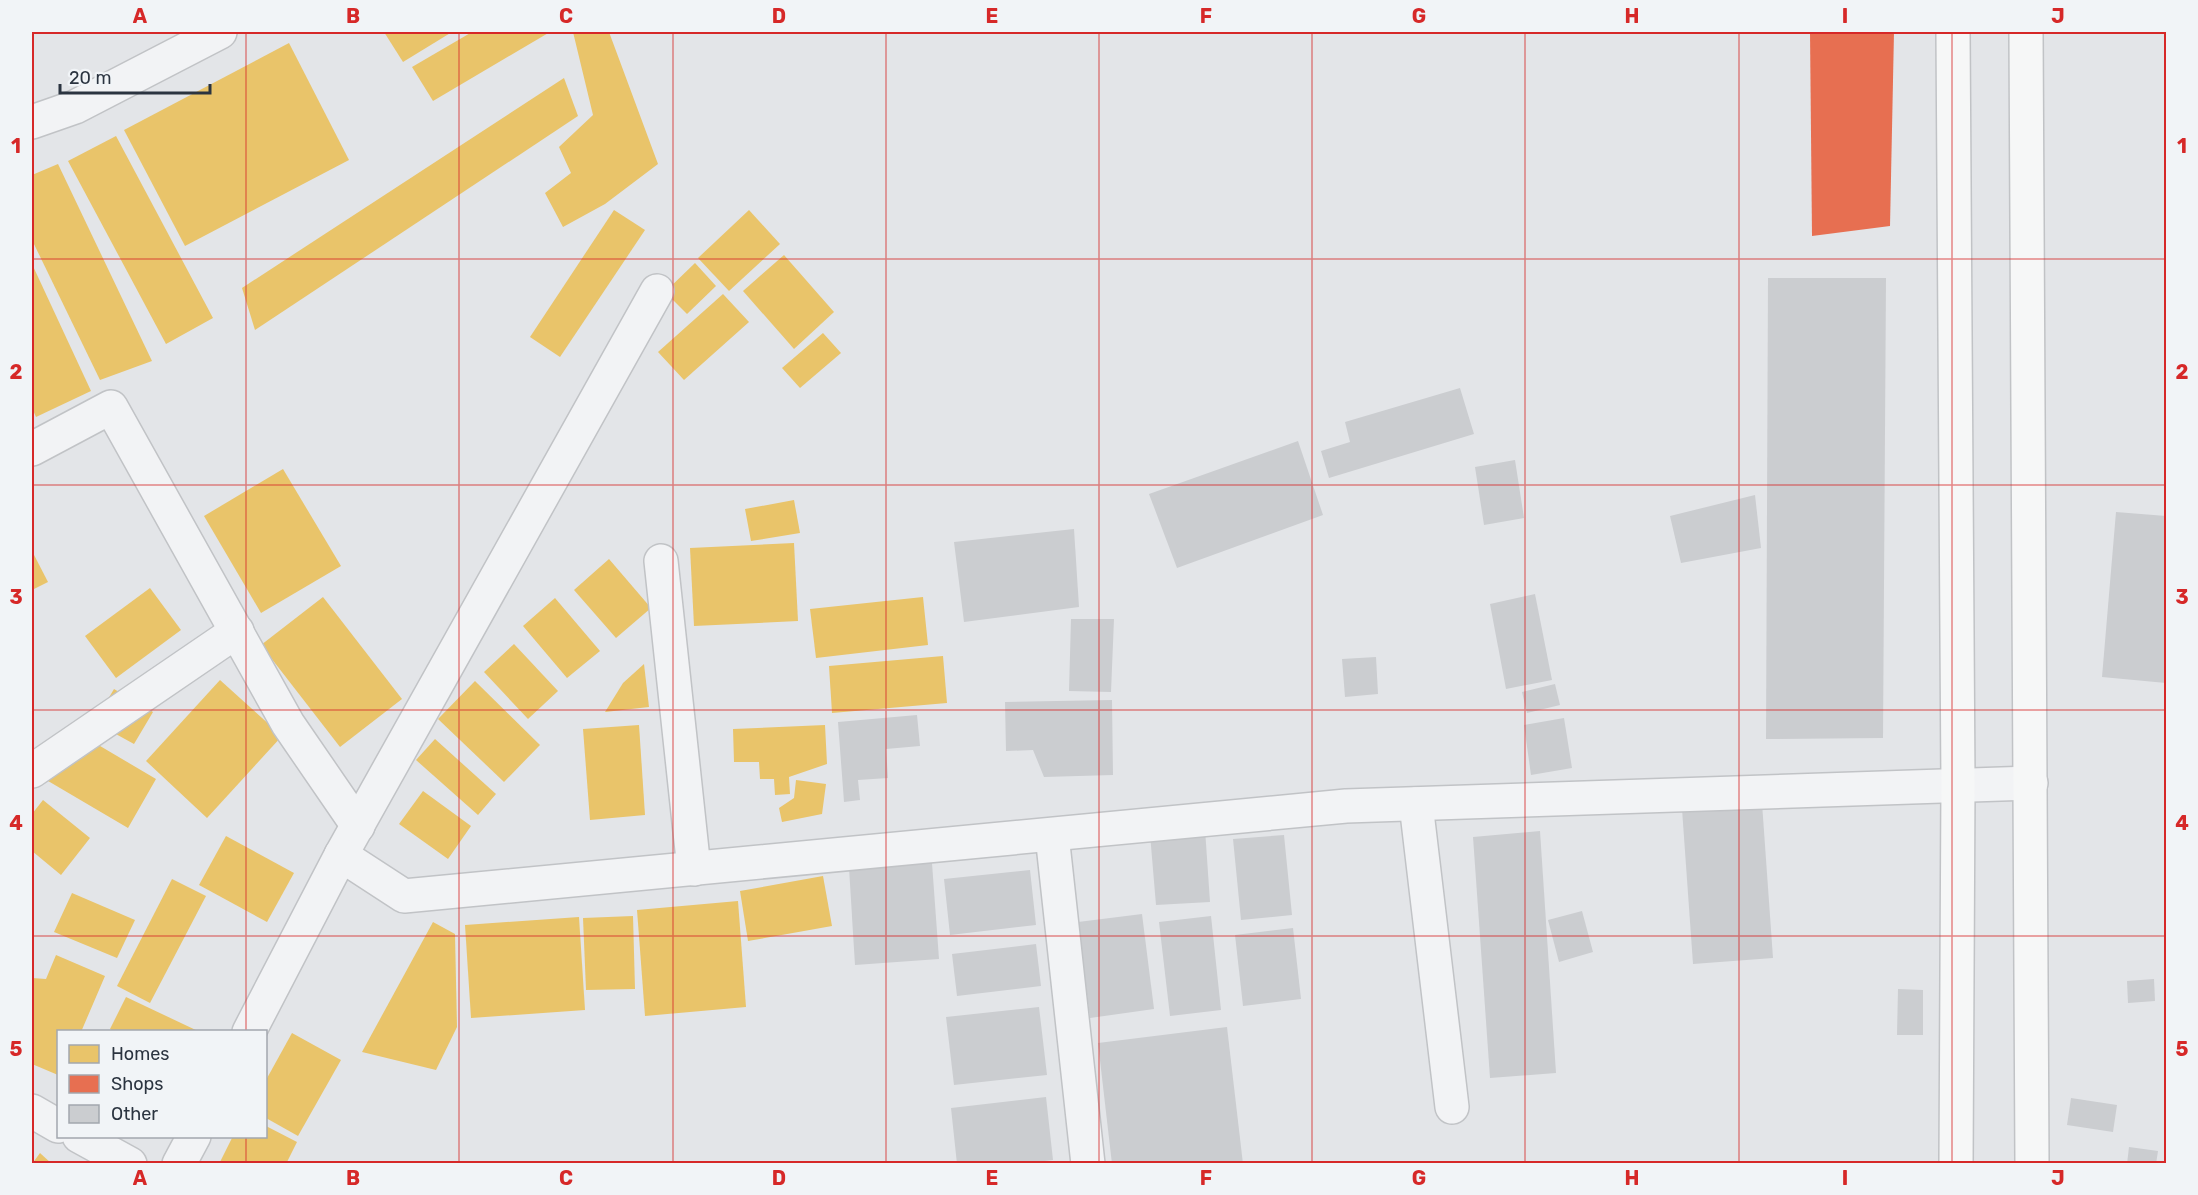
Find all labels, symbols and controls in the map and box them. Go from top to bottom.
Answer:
text: A [133,4,148,28]
text: B [346,4,360,28]
text: C [559,4,573,28]
text: D [772,4,786,28]
text: E [986,4,998,28]
text: F [1200,4,1212,28]
text: G [1412,4,1426,28]
text: H [1625,4,1639,28]
text: I [1842,4,1848,28]
text: J [2051,4,2065,28]
scale bar [60,57,210,95]
text: 20 m [69,67,111,89]
text: 1 [11,134,21,158]
text: 1 [2177,134,2187,158]
text: 2 [10,360,23,384]
text: 2 [2176,360,2189,384]
text: 3 [9,585,23,609]
text: 3 [2175,585,2189,609]
text: 4 [9,811,23,835]
text: 4 [2175,811,2189,835]
legend [57,1030,267,1138]
text: 5 [10,1037,23,1061]
text: 5 [2176,1037,2189,1061]
text: Homes [111,1043,169,1065]
text: Shops [111,1073,163,1095]
text: Other [111,1103,158,1125]
text: A [133,1166,148,1190]
text: B [346,1166,360,1190]
text: C [559,1166,573,1190]
text: D [772,1166,786,1190]
text: E [986,1166,998,1190]
text: F [1200,1166,1212,1190]
text: G [1412,1166,1426,1190]
text: H [1625,1166,1639,1190]
text: I [1842,1166,1848,1190]
text: J [2051,1166,2065,1190]

